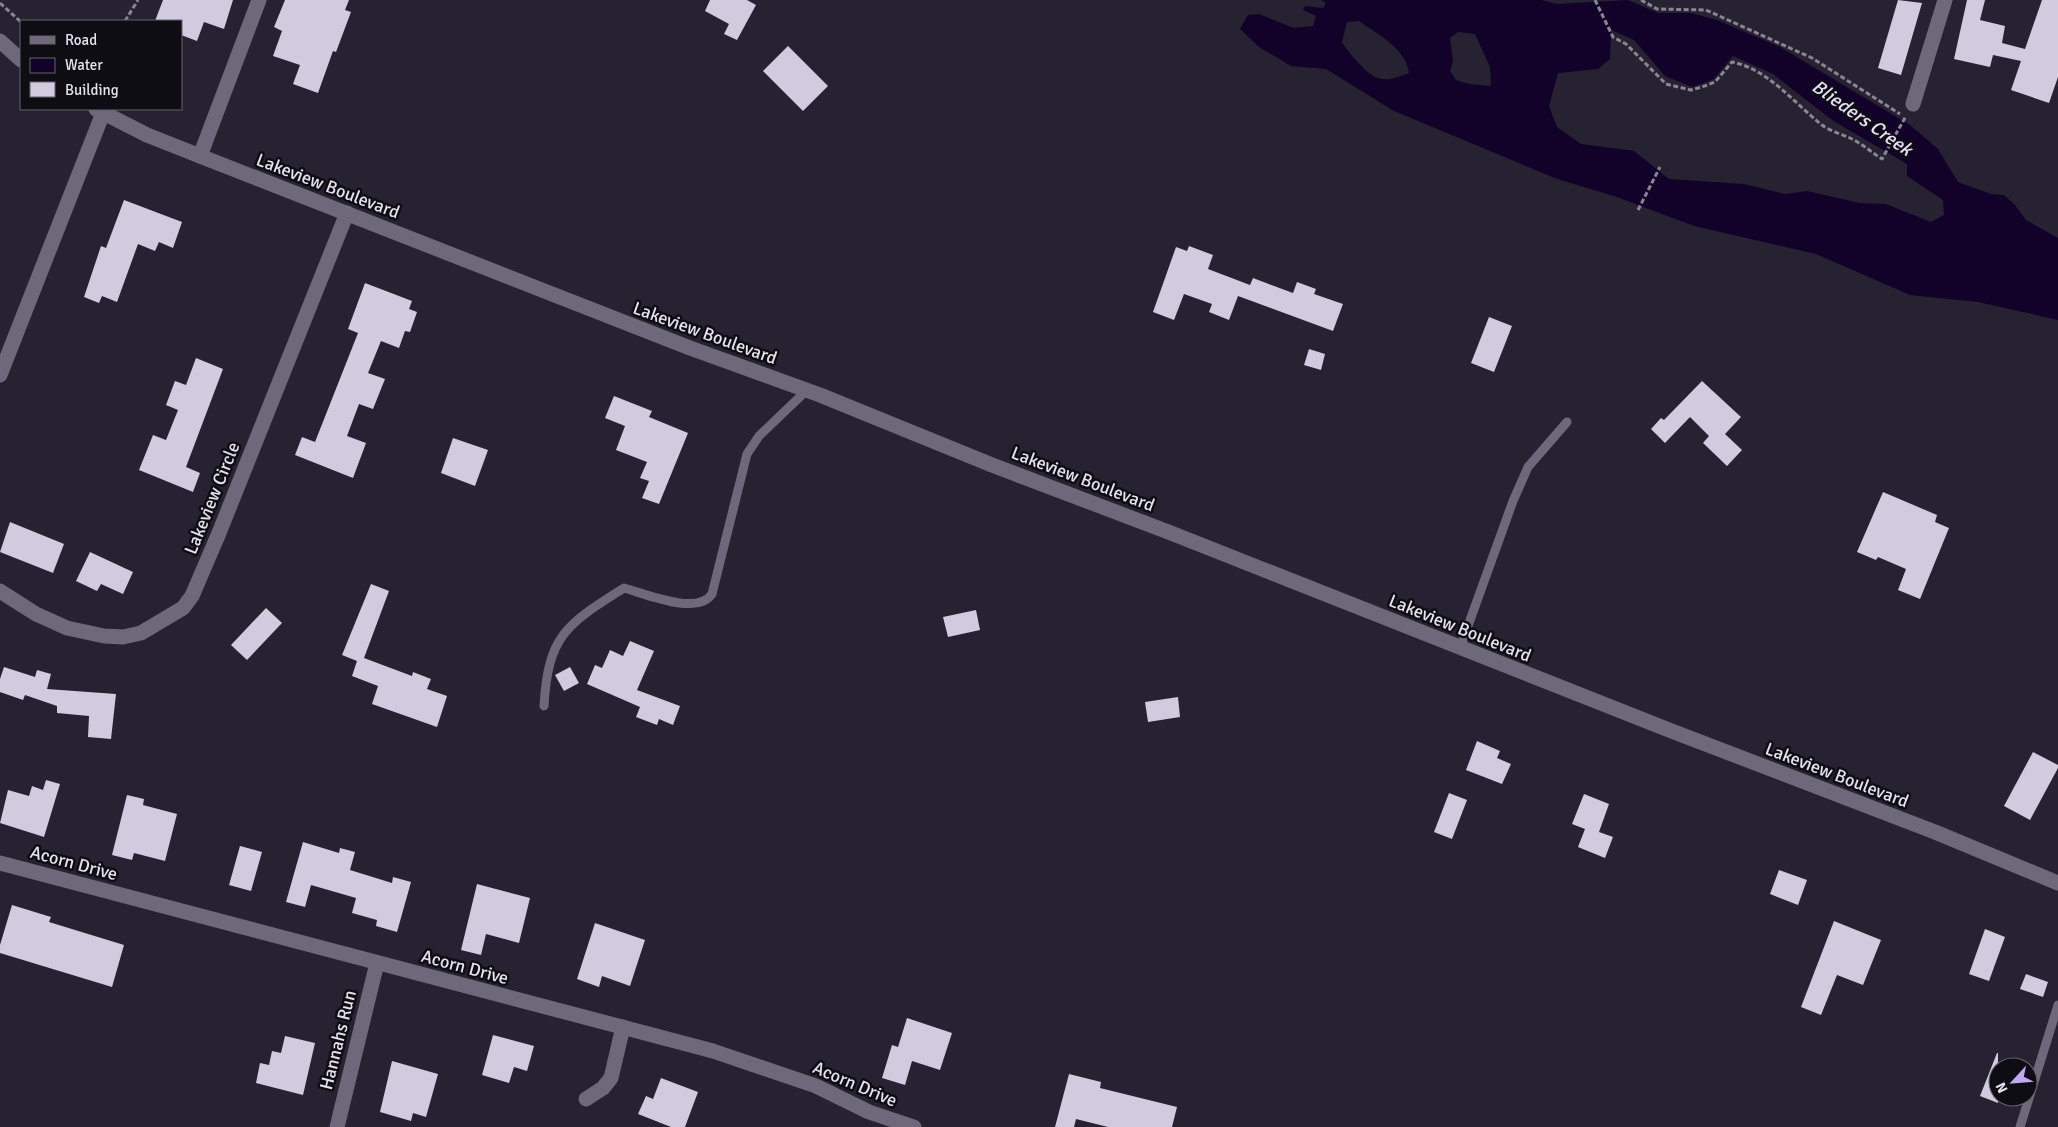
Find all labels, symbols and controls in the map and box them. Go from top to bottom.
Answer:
legend [20,20,182,110]
text: Road [65,31,97,49]
text: Water [65,56,103,74]
water label: Blieders Creek [1807,75,1918,162]
text: Building [65,81,119,99]
street label: Lakeview Boulevard [253,149,403,223]
street label: Lakeview Boulevard [630,297,780,369]
street label: Lakeview Circle [180,439,244,557]
street label: Lakeview Boulevard [1008,442,1158,516]
street label: Lakeview Boulevard [1386,589,1534,667]
street label: Lakeview Boulevard [1762,738,1912,812]
street label: Acorn Drive [28,841,120,885]
street label: Acorn Drive [419,945,511,989]
street label: Hannahs Run [315,988,361,1092]
street label: Acorn Drive [810,1056,900,1112]
north arrow [1988,1057,2038,1107]
text: N [1992,1079,2012,1096]

